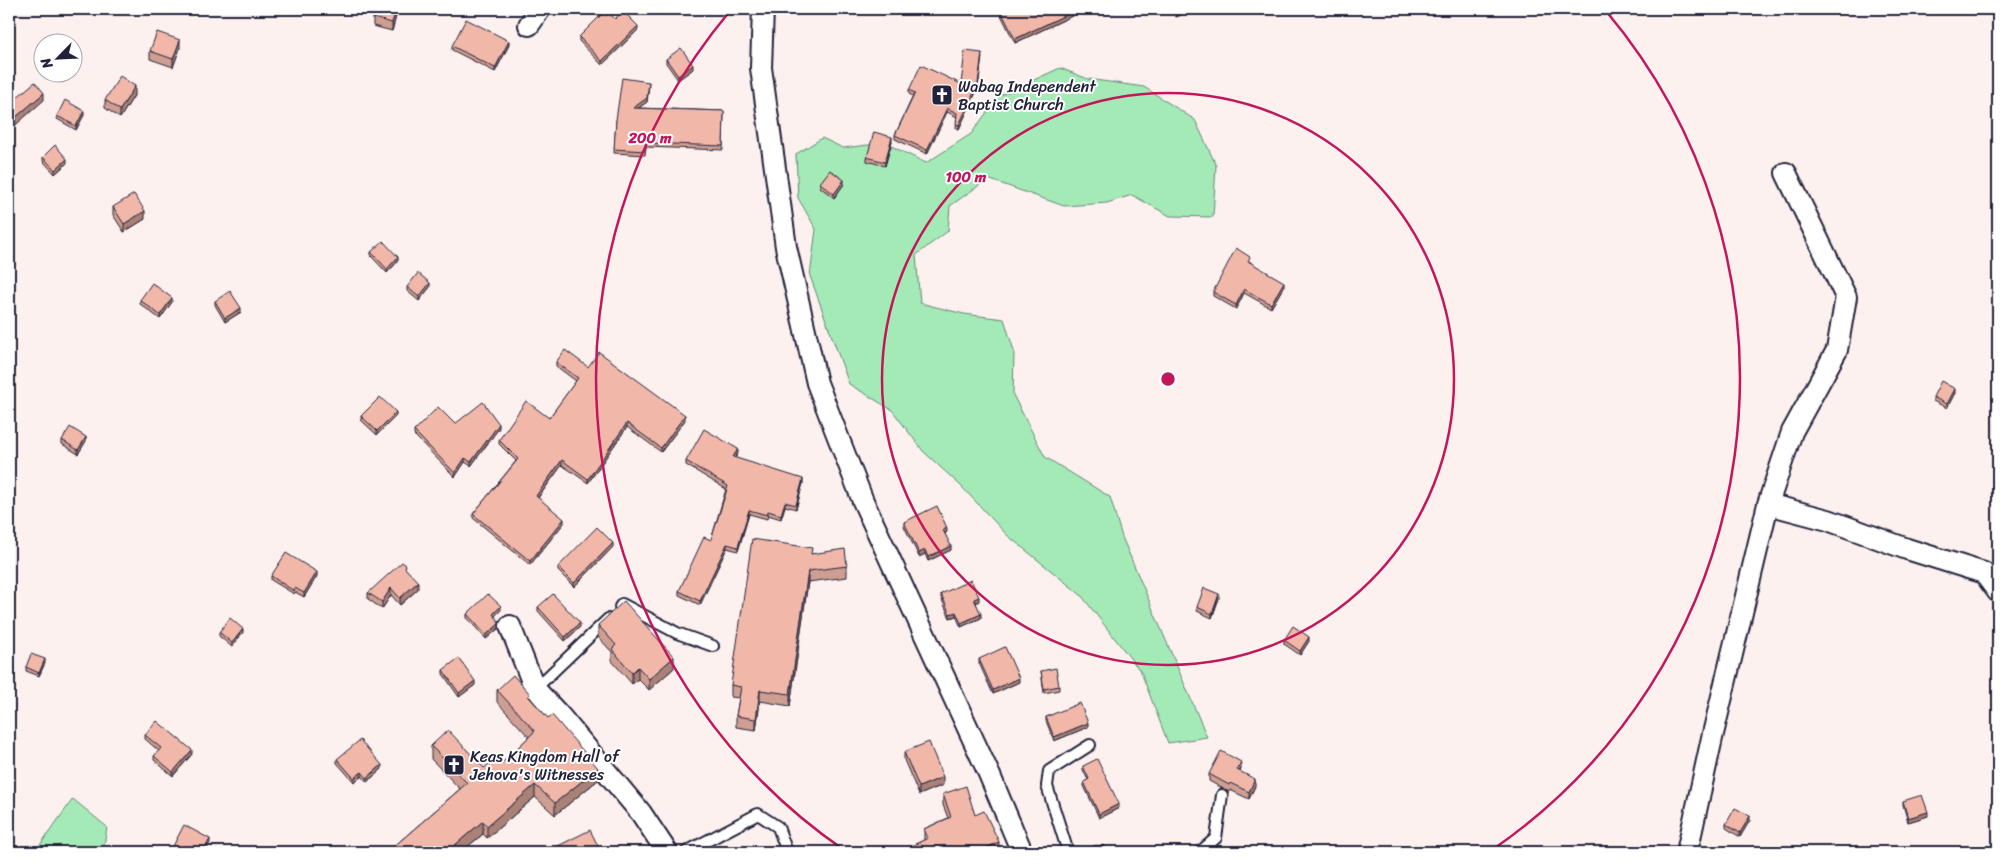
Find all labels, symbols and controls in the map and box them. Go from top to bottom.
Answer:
north arrow [32,32,82,82]
text: N [33,53,60,74]
place label: Wabag Independent Baptist Church [958,72,1096,119]
church icon: Wabag Independent Baptist Church [930,83,954,107]
text: 200 m [627,125,672,151]
text: 100 m [946,164,987,190]
centre of rings [1159,370,1177,388]
place label: Keas Kingdom Hall of Jehova's Witnesses [469,742,621,789]
church icon: Keas Kingdom Hall of Jehova's Witnesses [442,753,466,777]

